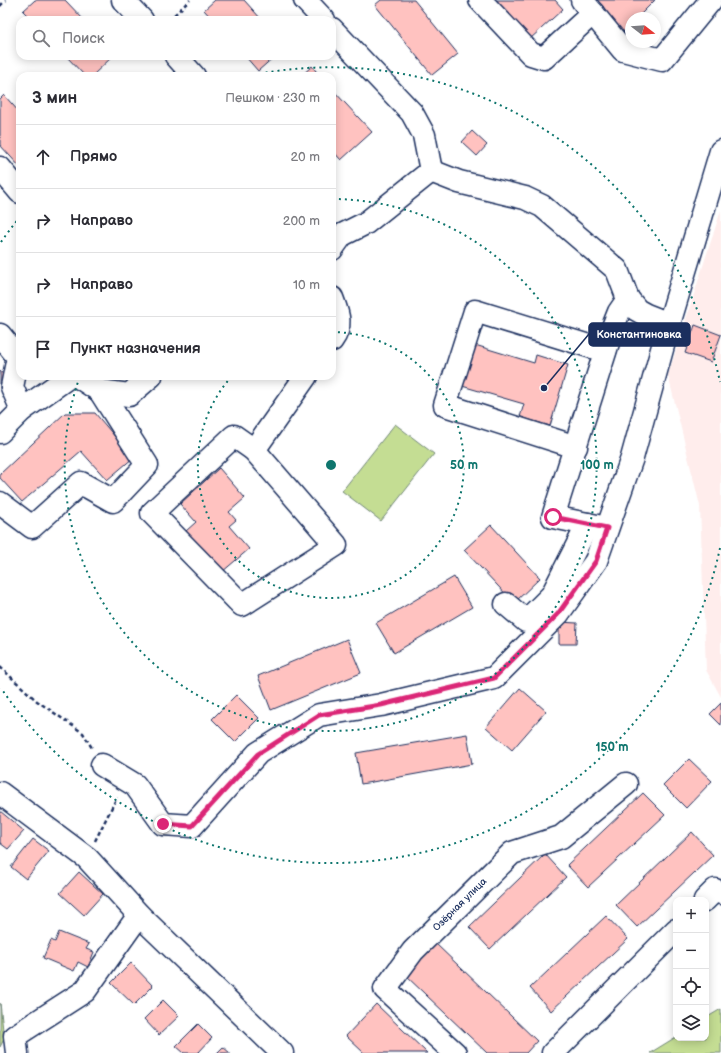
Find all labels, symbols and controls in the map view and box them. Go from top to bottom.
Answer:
north arrow [625,12,661,48]
search box [16,16,336,60]
icon: search [30,27,52,49]
text: Поиск [62,29,105,48]
text: 3 мин [32,88,77,108]
text: Пешком · 230 m [225,90,320,106]
icon: ahead [32,146,54,168]
text: Прямо [70,147,117,166]
text: 20 m [290,149,320,165]
icon: right [32,210,54,232]
text: Направо [70,211,133,230]
text: 200 m [283,213,320,229]
icon: right [32,274,54,296]
text: Направо [70,275,133,294]
text: 10 m [293,277,320,293]
callout: Константиновка [589,323,690,346]
text: Константиновка [596,328,682,341]
icon: arrive [32,338,54,360]
text: Пункт назначения [70,339,201,358]
centre of rings [324,458,338,472]
text: 50 m [450,458,478,473]
text: 100 m [580,458,614,473]
route start [544,508,562,526]
text: 150 m [596,740,628,755]
route end [154,815,172,833]
street label: Озёрная улица [431,875,489,934]
map controls [673,897,709,1041]
button: + [673,897,709,933]
button: − [673,933,709,969]
button: locate [673,969,709,1005]
button: layers [673,1005,709,1041]

